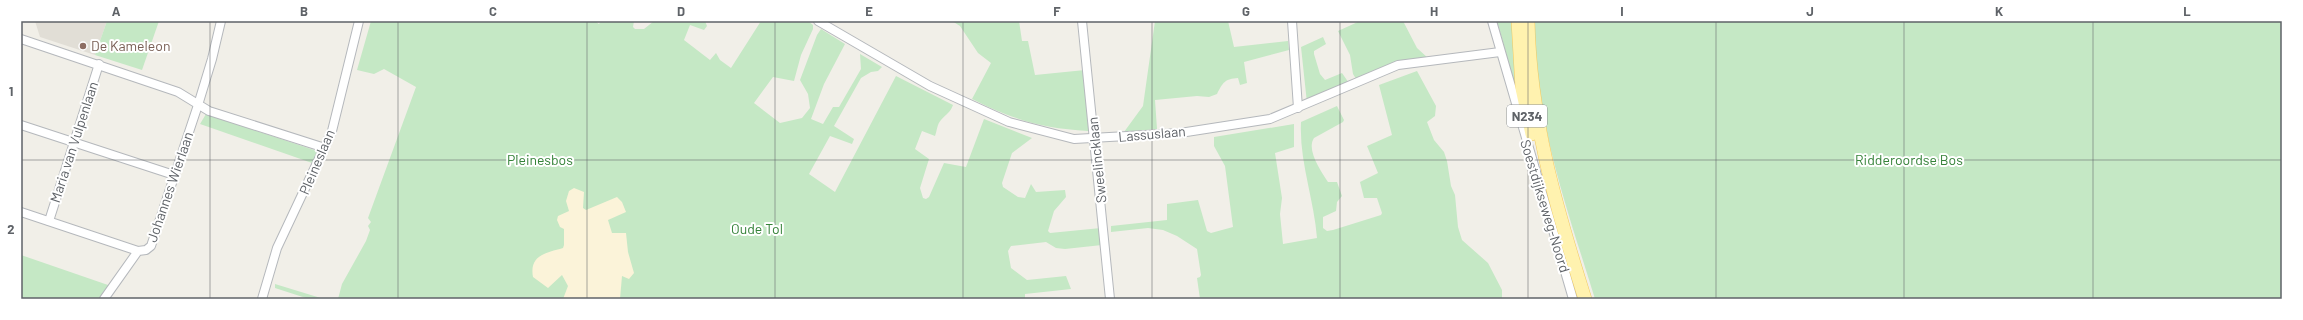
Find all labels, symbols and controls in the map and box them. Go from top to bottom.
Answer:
text: A [112,3,121,19]
text: B [300,3,308,19]
text: C [489,3,497,19]
text: D [677,3,685,19]
text: E [865,3,873,19]
text: F [1053,3,1061,19]
text: G [1242,3,1250,19]
text: H [1430,3,1438,19]
text: I [1620,3,1624,19]
text: J [1806,3,1814,19]
text: K [1995,3,2003,19]
text: L [2183,3,2191,19]
place label: De Kameleon [91,37,170,54]
marker: De Kameleon [78,41,88,51]
street label: Maria van Vulpenlaan [46,79,101,205]
text: 1 [9,83,13,99]
road number: N234 [1507,105,1547,127]
street label: Sweelincklaan [1084,116,1109,204]
street label: Lassuslaan [1118,122,1186,145]
street label: Pleineslaan [295,127,338,197]
street label: Johannes Wierlaan [143,129,196,244]
street label: Soestdijkseweg-Noord [1517,137,1574,274]
park label: Pleinesbos [507,151,573,168]
park label: Ridderoordse Bos [1855,151,1963,168]
park label: Oude Tol [731,220,783,237]
text: 2 [7,221,15,237]

